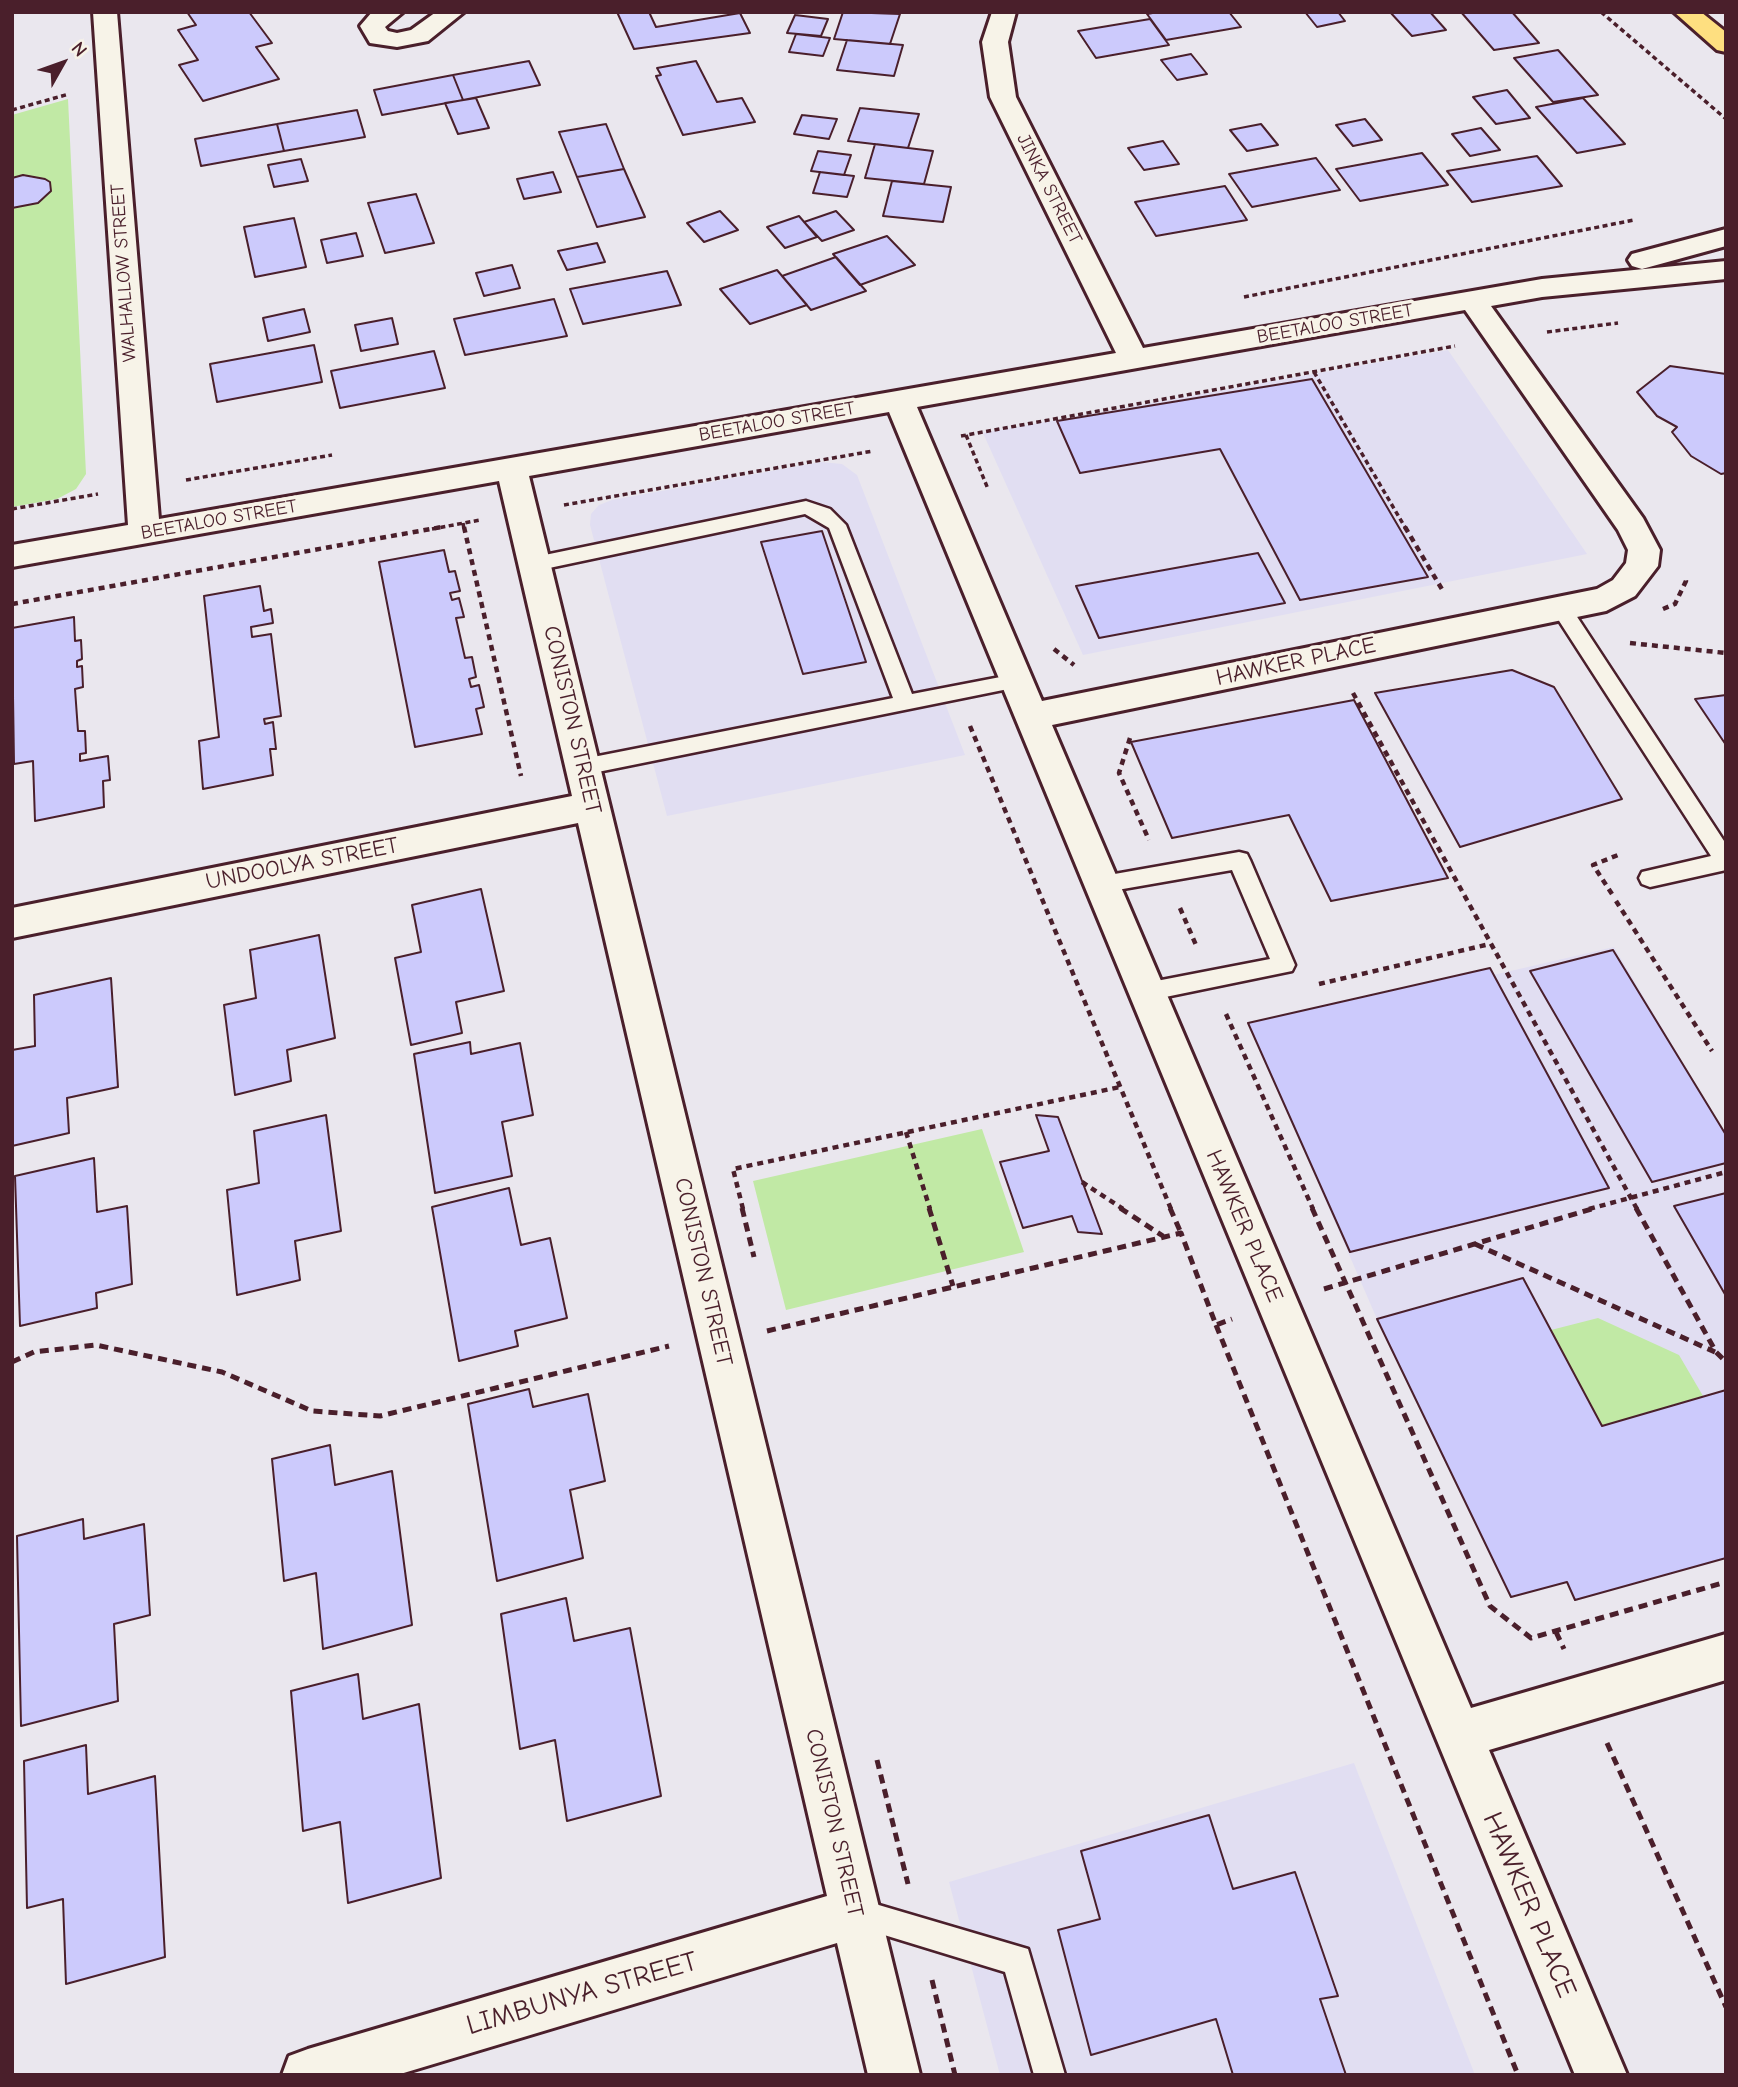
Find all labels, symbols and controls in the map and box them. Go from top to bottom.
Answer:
north arrow [28,28,98,98]
text: N [67,38,91,61]
street label: JINKA STREET [1011,130,1087,248]
street label: WALHALLOW STREET [106,183,142,363]
street label: BEETALOO STREET [1255,299,1415,349]
street label: BEETALOO STREET [697,397,857,447]
street label: BEETALOO STREET [139,495,299,545]
street label: CONISTON STREET [537,623,607,817]
street label: HAWKER PLACE [1214,632,1378,692]
street label: UNDOOLYA STREET [203,832,401,896]
street label: HAWKER PLACE [1200,1146,1288,1306]
street label: CONISTON STREET [668,1175,738,1369]
street label: CONISTON STREET [799,1726,869,1920]
street label: HAWKER PLACE [1475,1807,1583,2003]
street label: LIMBUNYA STREET [463,1945,701,2043]

